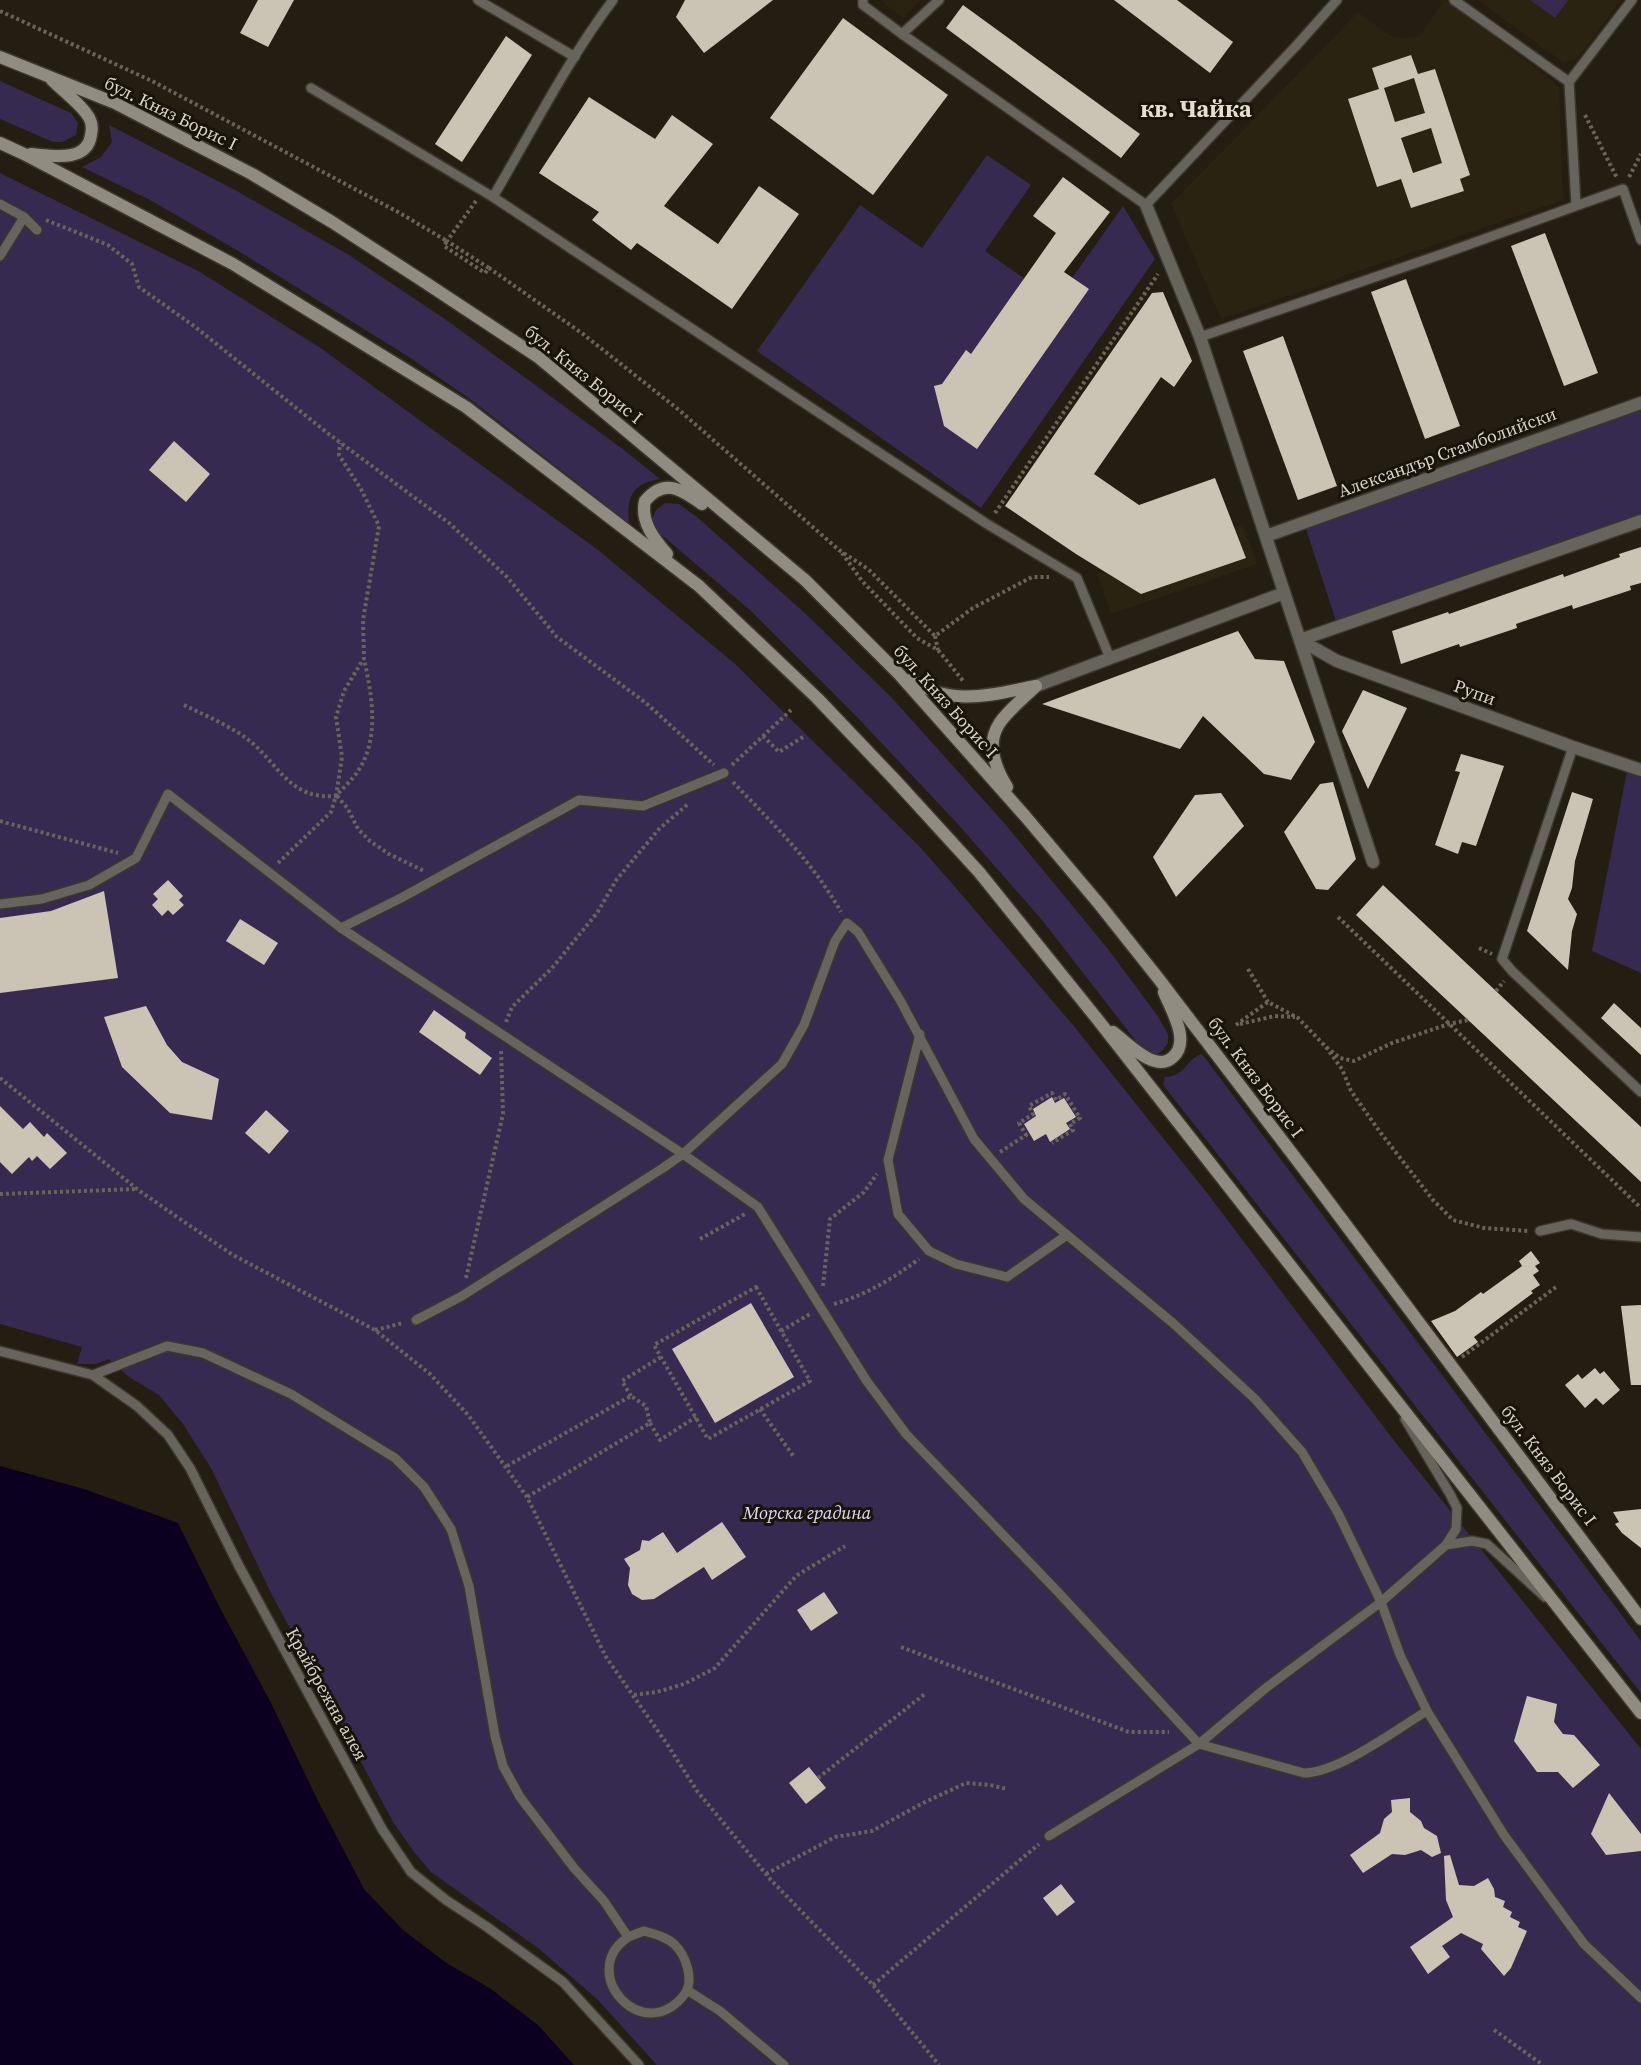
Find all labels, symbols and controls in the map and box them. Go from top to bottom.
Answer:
street label: бул. Княз Борис I [100,70,242,156]
district label: кв. Чайка [1140,92,1252,125]
street label: бул. Княз Борис I [520,319,648,429]
street label: Александър Стамболийски [1334,401,1560,503]
street label: бул. Княз Борис I [888,639,1004,763]
street label: Рупи [1450,673,1500,711]
street label: бул. Княз Борис I [1202,1012,1310,1142]
street label: бул. Княз Борис I [1495,1400,1603,1530]
park label: Морска градина [742,1500,872,1525]
street label: Крайбрежна алея [280,1623,374,1765]

